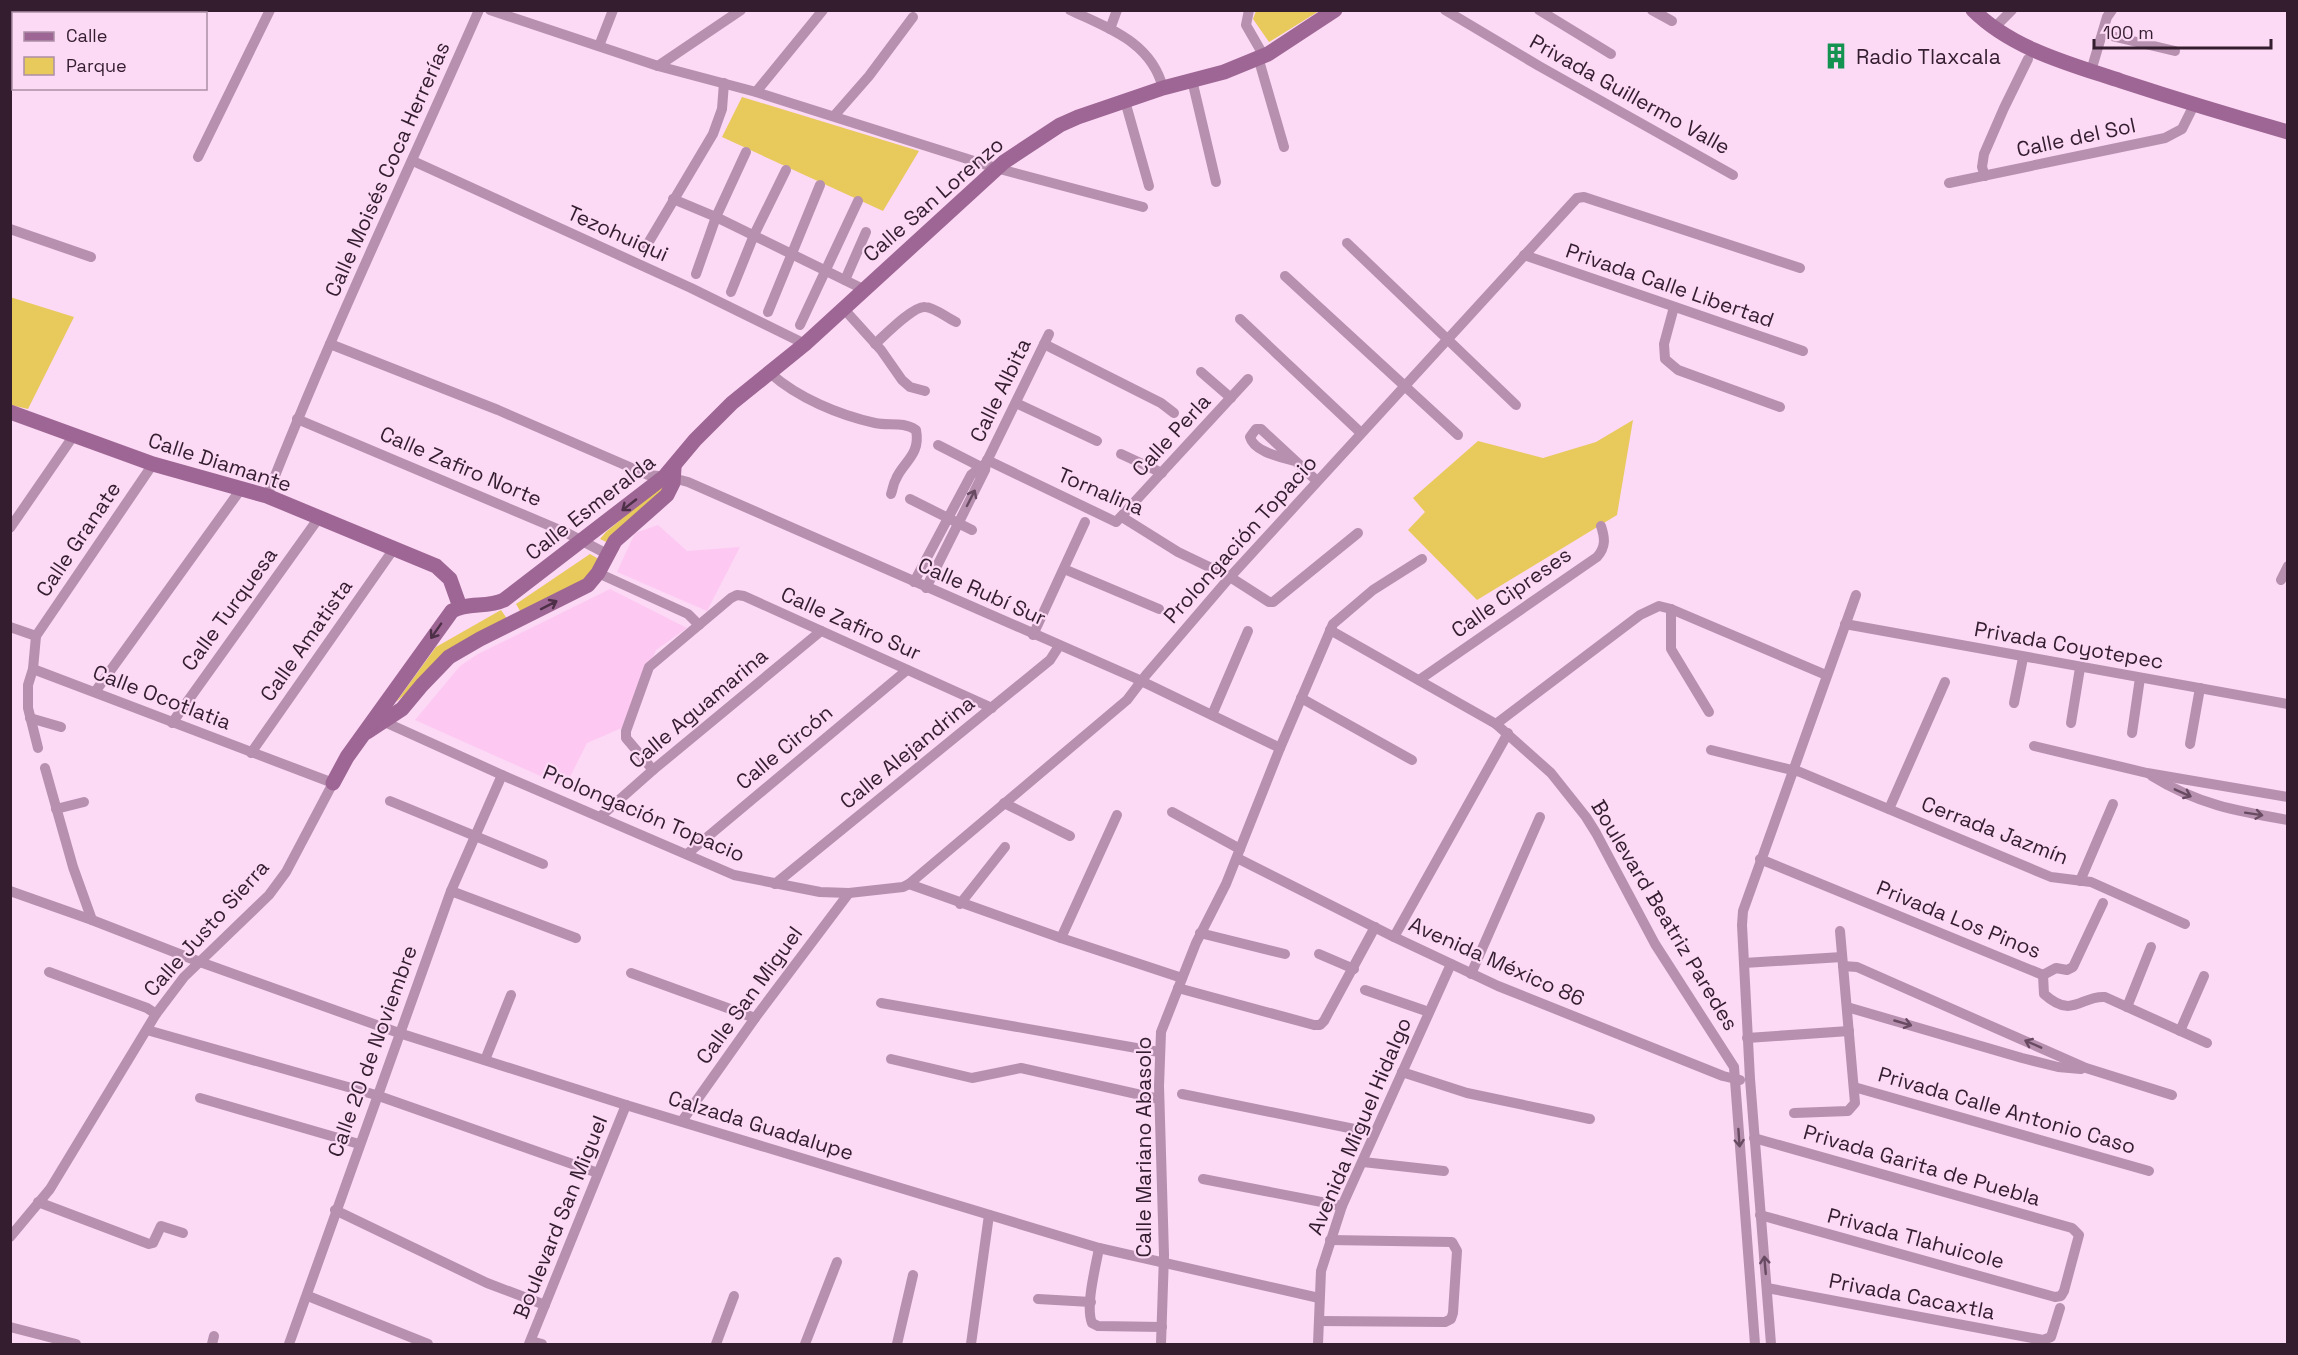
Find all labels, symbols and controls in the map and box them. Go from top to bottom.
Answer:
legend [12,12,207,90]
scale bar [2094,12,2271,50]
text: 100 m [2103,21,2154,44]
text: Calle [66,24,107,47]
street label: Privada Guillermo Valle [1525,28,1735,160]
street label: Calle Moisés Coca Herrerías [318,37,456,301]
building icon: Radio Tlaxcala [1821,41,1851,71]
place label: Radio Tlaxcala [1856,43,2001,70]
text: Parque [66,54,127,77]
street label: Calle del Sol [2014,111,2138,163]
street label: Calle San Lorenzo [857,131,1009,267]
street label: Tezohuiqui [563,199,673,267]
street label: Privada Calle Libertad [1562,237,1778,333]
street label: Calle Albita [963,334,1037,446]
street label: Calle Perla [1126,388,1216,482]
street label: Calle Zafiro Norte [376,420,546,512]
street label: Calle Diamante [145,426,295,498]
street label: Calle Esmeralda [520,448,660,566]
street label: Prolongación Topacio [1157,449,1323,629]
street label: Tornalina [1054,461,1148,521]
street label: Calle Granate [30,476,126,602]
one-way arrow [966,489,977,507]
one-way arrow [621,498,637,511]
street label: Calle Cipreses [1446,541,1576,643]
street label: Calle Turquesa [175,542,283,676]
street label: Calle Rubí Sur [914,551,1050,631]
street label: Calle Amatista [254,574,358,706]
street label: Calle Zafiro Sur [777,580,925,666]
one-way arrow [539,598,557,610]
street label: Privada Coyotepec [1972,615,2166,675]
one-way arrow [430,623,442,639]
street label: Calle Aguamarina [623,642,773,774]
street label: Calle Ocotlatia [89,658,235,736]
street label: Calle Alejandrina [834,689,980,815]
street label: Calle Circón [730,699,838,795]
street label: Prolongación Topacio [539,758,749,868]
one-way arrow [2173,788,2191,800]
street label: Cerrada Jazmín [1918,790,2072,870]
street label: Boulevard Beatriz Paredes [1585,795,1745,1035]
one-way arrow [2244,809,2264,820]
street label: Calle Justo Sierra [137,854,275,1002]
street label: Privada Los Pinos [1873,874,2045,964]
street label: Avenida México 86 [1405,910,1589,1012]
street label: Calle San Miguel [690,921,808,1069]
street label: Calle 20 de Noviembre [321,941,423,1161]
street label: Avenida Miguel Hidalgo [1301,1013,1417,1239]
one-way arrow [1893,1018,1912,1029]
street label: Calle Mariano Abasolo [1130,1037,1157,1257]
one-way arrow [2025,1037,2043,1049]
street label: Privada Calle Antonio Caso [1875,1060,2139,1160]
street label: Calzada Guadalupe [665,1084,857,1166]
street label: Boulevard San Miguel [507,1111,613,1323]
street label: Privada Garita de Puebla [1800,1118,2044,1212]
one-way arrow [1734,1127,1745,1147]
street label: Privada Tlahuicole [1824,1201,2008,1275]
one-way arrow [1759,1256,1770,1276]
street label: Privada Cacaxtla [1827,1267,1997,1325]

